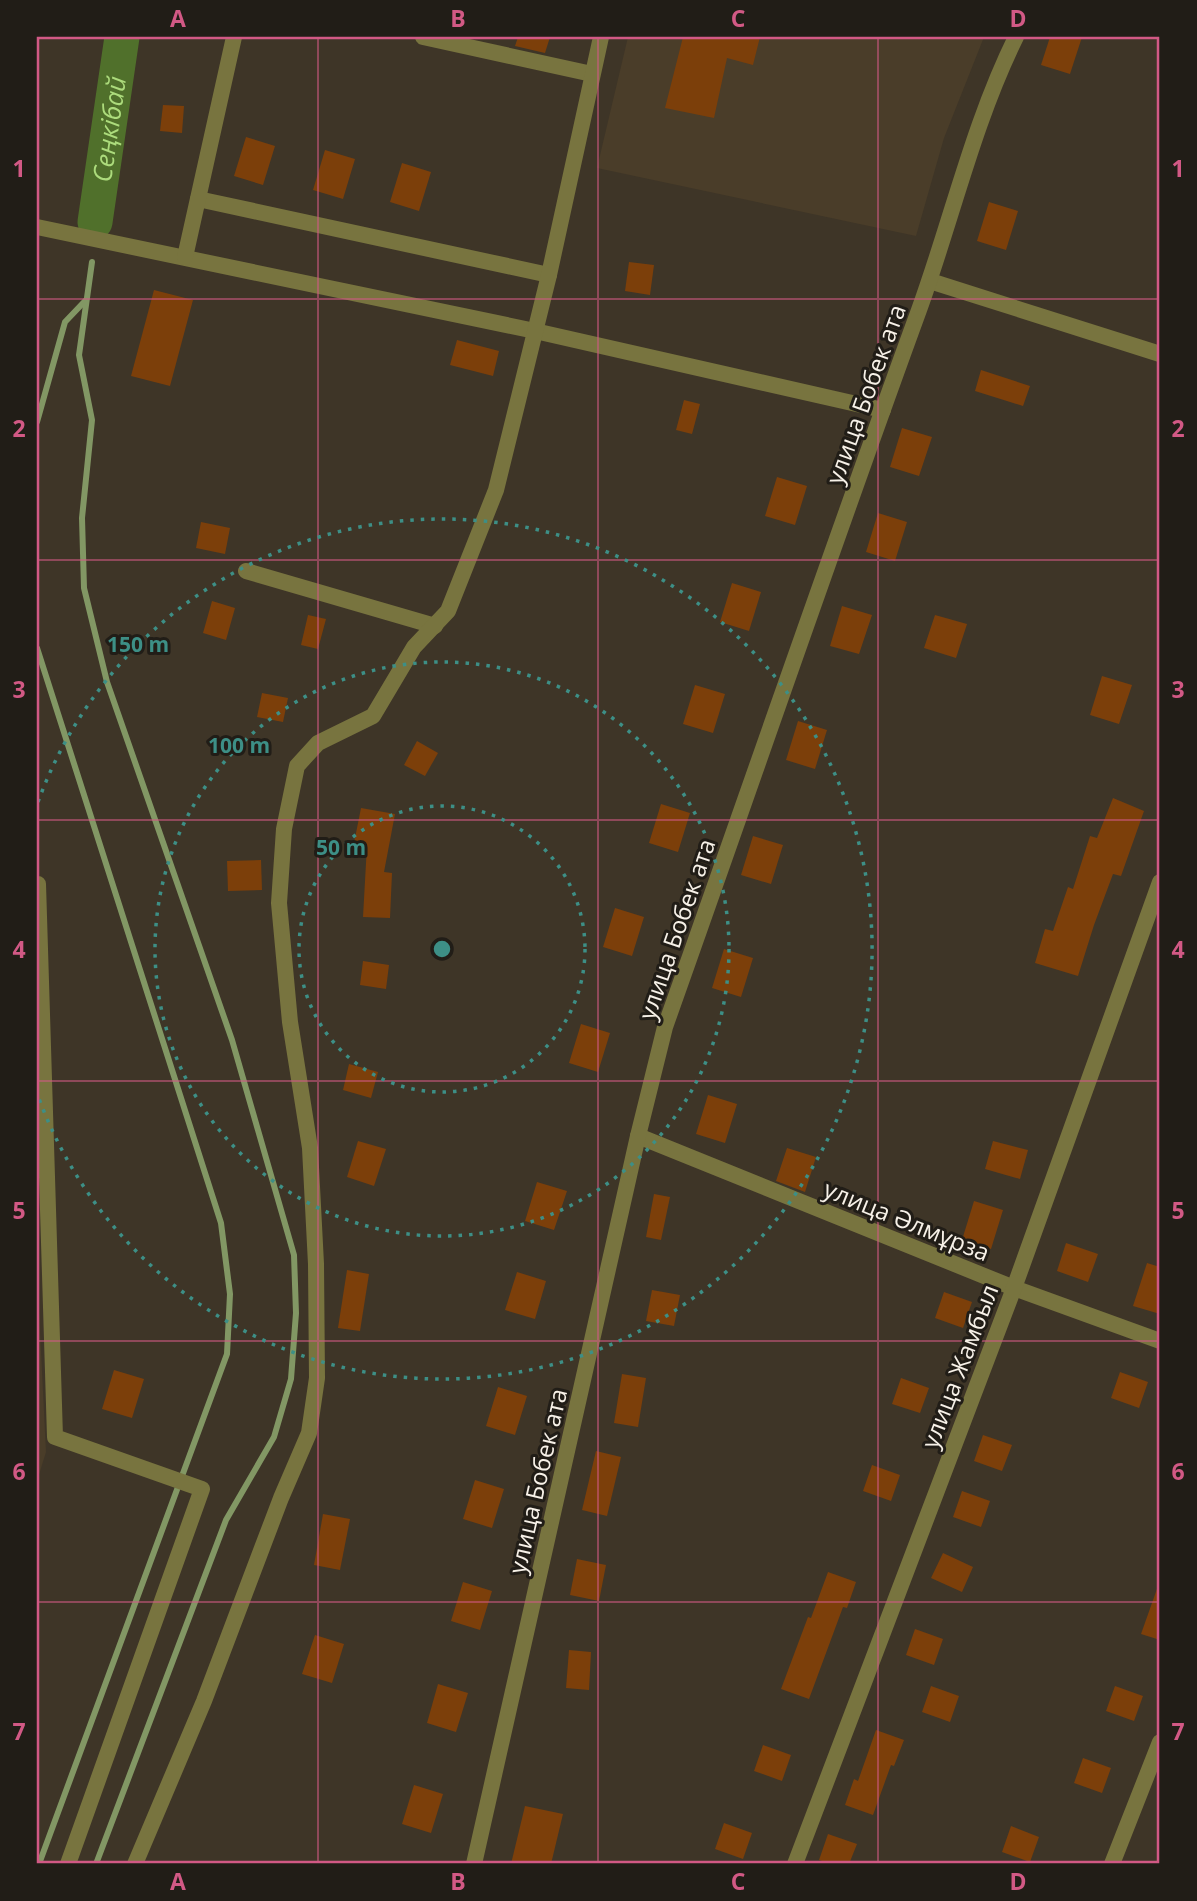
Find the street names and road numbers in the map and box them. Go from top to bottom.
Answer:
street label: улица Бобек ата [817,300,913,488]
street label: улица Бобек ата [630,834,722,1024]
street label: улица Әлмұрза [819,1172,995,1268]
street label: улица Жамбыл [913,1279,1005,1453]
street label: улица Бобек ата [500,1385,574,1577]

